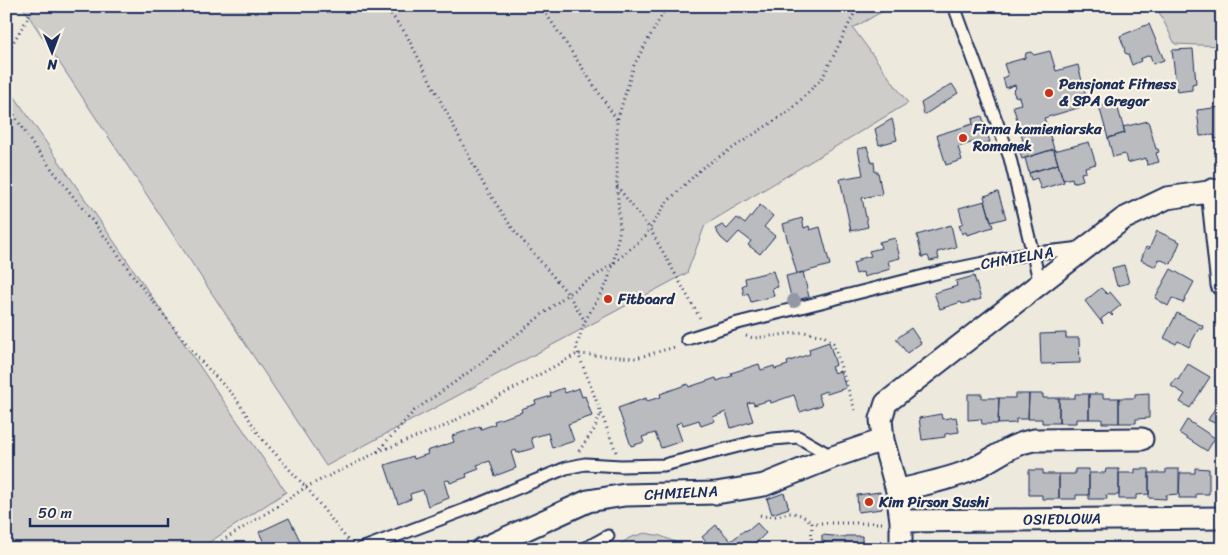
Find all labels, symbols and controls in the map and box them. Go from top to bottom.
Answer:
north arrow [28,28,78,78]
text: N [47,52,58,77]
place label: Pensjonat Fitness & SPA Gregor [1059,71,1177,114]
marker: Pensjonat Fitness & SPA Gregor [1043,87,1055,99]
place label: Firma kamieniarska Romanek [972,116,1102,159]
marker: Firma kamieniarska Romanek [957,132,969,144]
street label: CHMIELNA [979,239,1055,277]
place label: Fitboard [617,286,676,312]
marker: Fitboard [602,293,614,305]
street label: CHMIELNA [644,478,718,508]
place label: Kim Pirson Sushi [878,489,990,515]
scale bar [30,495,168,527]
marker: Kim Pirson Sushi [863,496,875,508]
text: 50 m [38,500,73,526]
street label: OSIEDLOWA [1023,505,1101,533]

